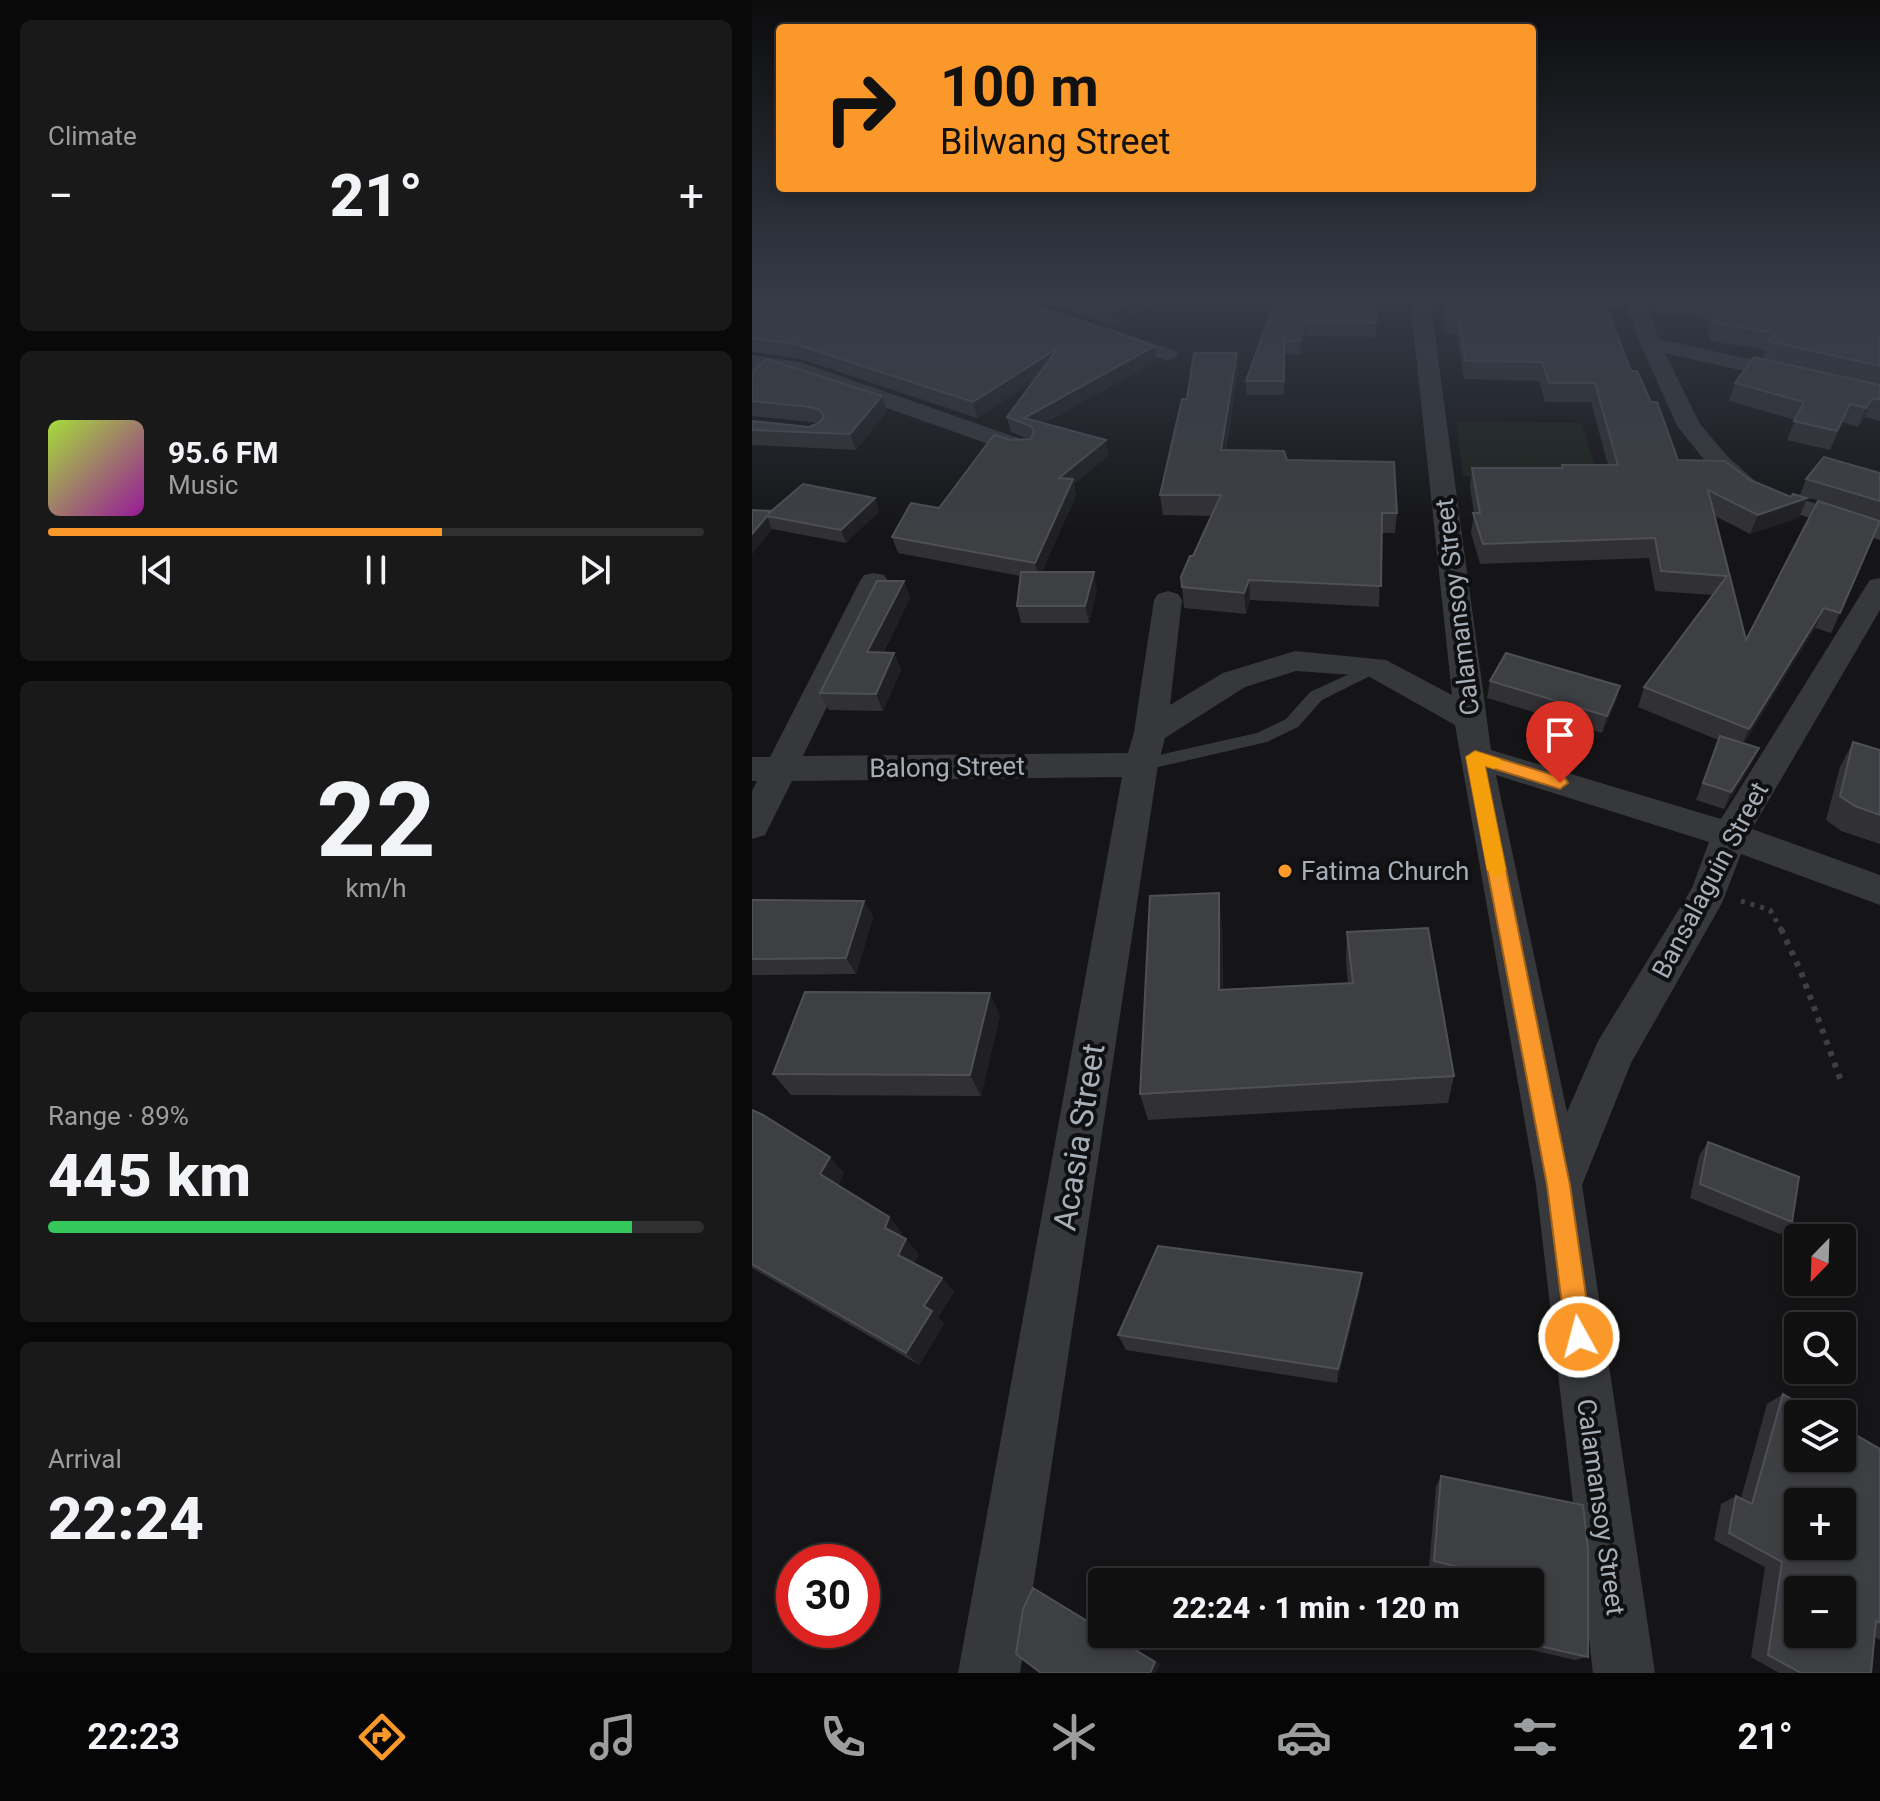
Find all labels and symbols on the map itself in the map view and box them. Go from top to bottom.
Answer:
street label: Calamansoy Street [1429,497,1485,717]
pin [1526,701,1594,783]
street label: Balong Street [869,751,1025,783]
street label: Bansalaguin Street [1646,777,1774,983]
place label: Fatima Church [1301,856,1469,886]
marker: Fatima Church [1276,862,1294,880]
street label: Acasia Street [1045,1041,1113,1233]
north arrow [1784,1224,1856,1296]
position arrow [1537,1295,1621,1379]
street label: Calamansoy Street [1571,1397,1631,1617]
speed limit sign: 30 [776,1544,880,1648]

